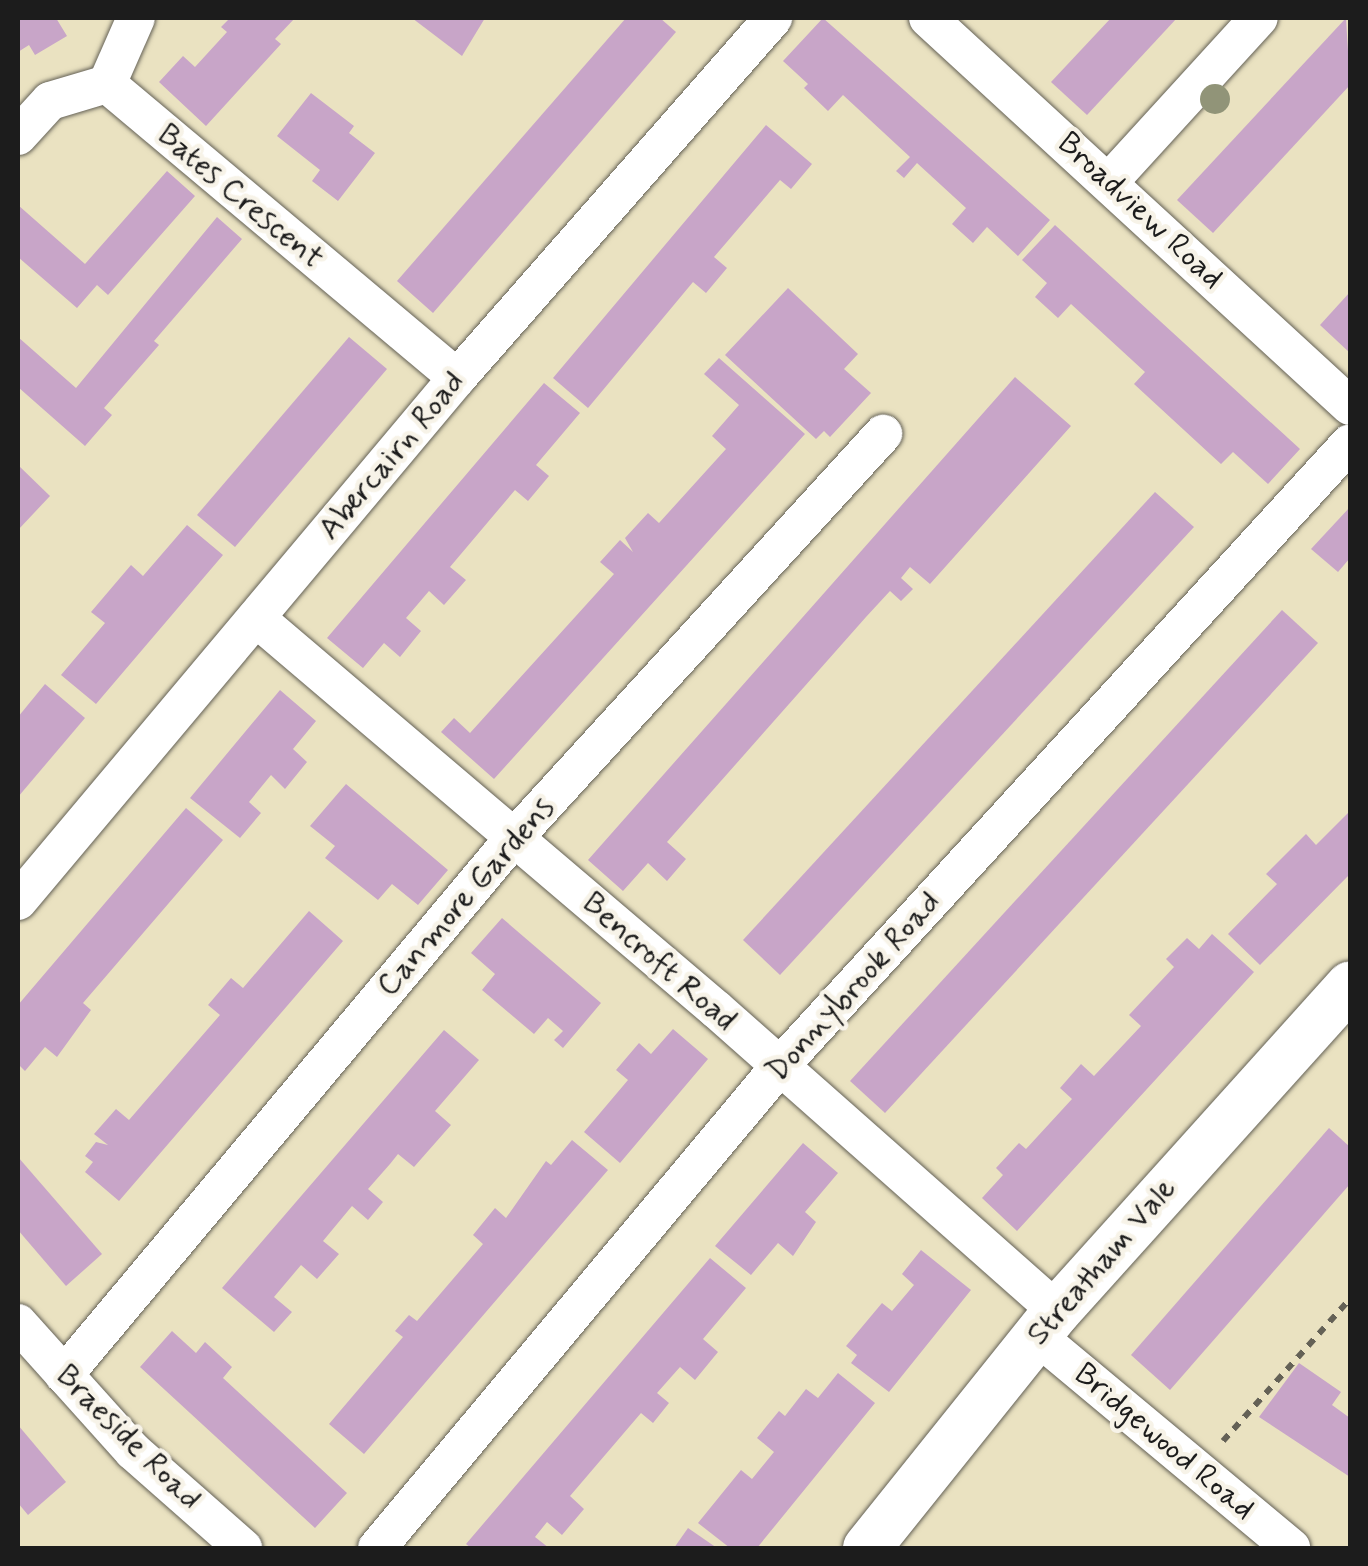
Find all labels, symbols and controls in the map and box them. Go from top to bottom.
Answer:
street label: Bates Crescent [149,116,331,278]
street label: Broadview Road [1049,124,1231,298]
street label: Abercairn Road [311,364,473,548]
street label: Canmore Gardens [369,790,563,1004]
street label: Bencroft Road [574,885,744,1039]
street label: Donnybrook Road [759,885,949,1089]
street label: Streatham Vale [1018,1170,1186,1354]
street label: Bridgewood Road [1067,1356,1261,1528]
street label: Braeside Road [48,1358,208,1518]

